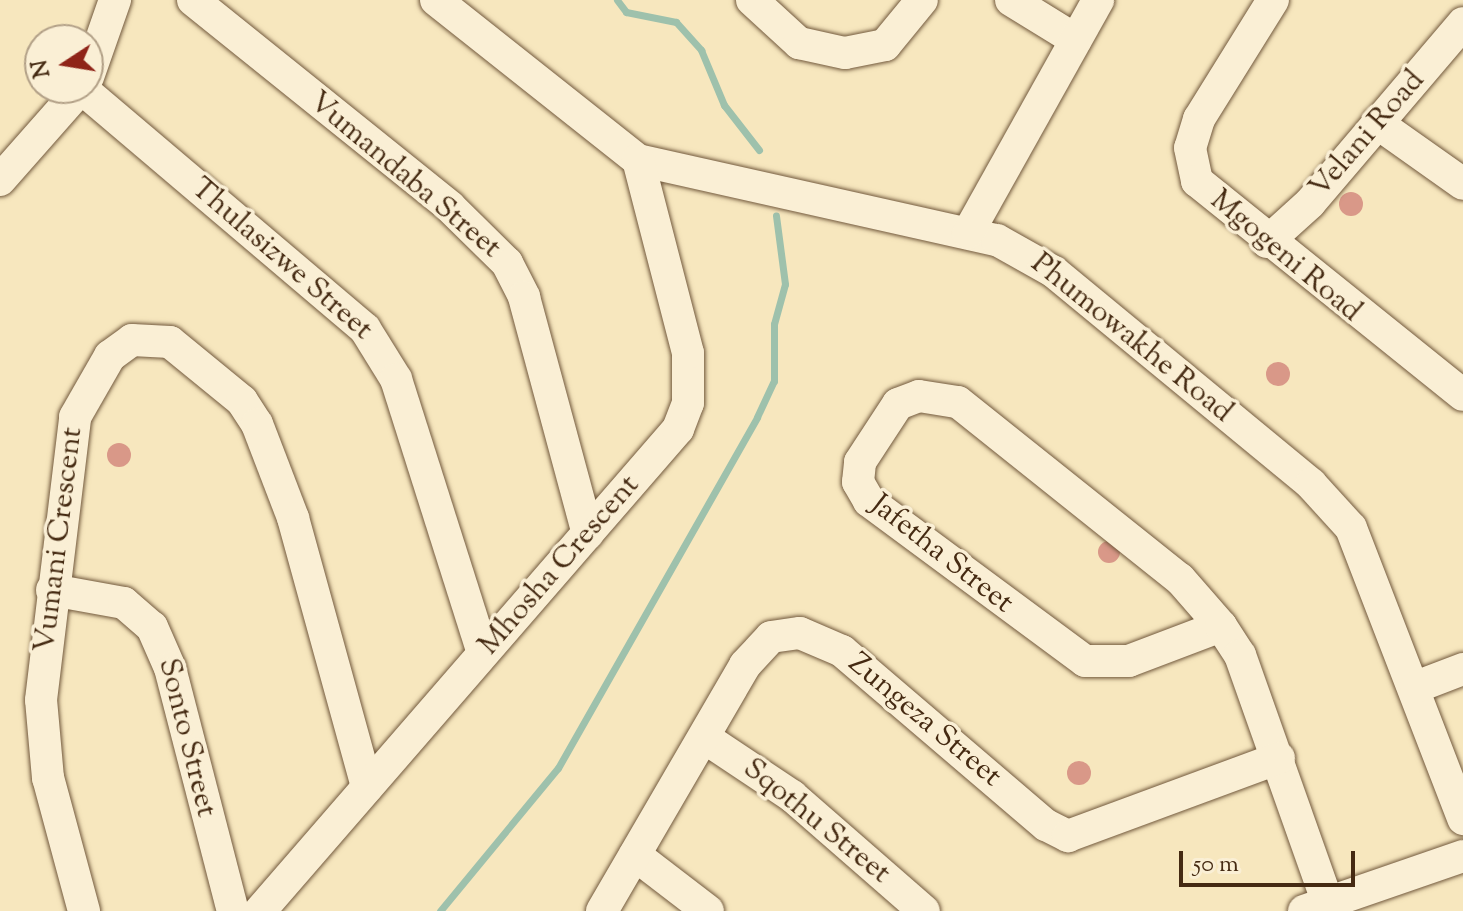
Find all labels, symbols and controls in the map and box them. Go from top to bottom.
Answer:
north arrow [24,24,104,104]
text: N [25,57,60,80]
street label: Velani Road [1303,64,1433,206]
street label: Vumandaba Street [300,85,508,267]
street label: Thulasizwe Street [183,171,379,349]
street label: Mgogeni Road [1202,183,1368,331]
street label: Phumowakhe Road [1023,247,1239,431]
street label: Vumani Crescent [28,425,92,655]
street label: Mhosha Crescent [472,469,648,663]
street label: Jafetha Street [862,488,1020,622]
street label: Zungeza Street [840,646,1008,796]
street label: Sonto Street [149,655,223,821]
street label: Sqothu Street [735,752,897,892]
scale bar [1183,835,1359,885]
text: 50 m [1193,848,1239,882]

